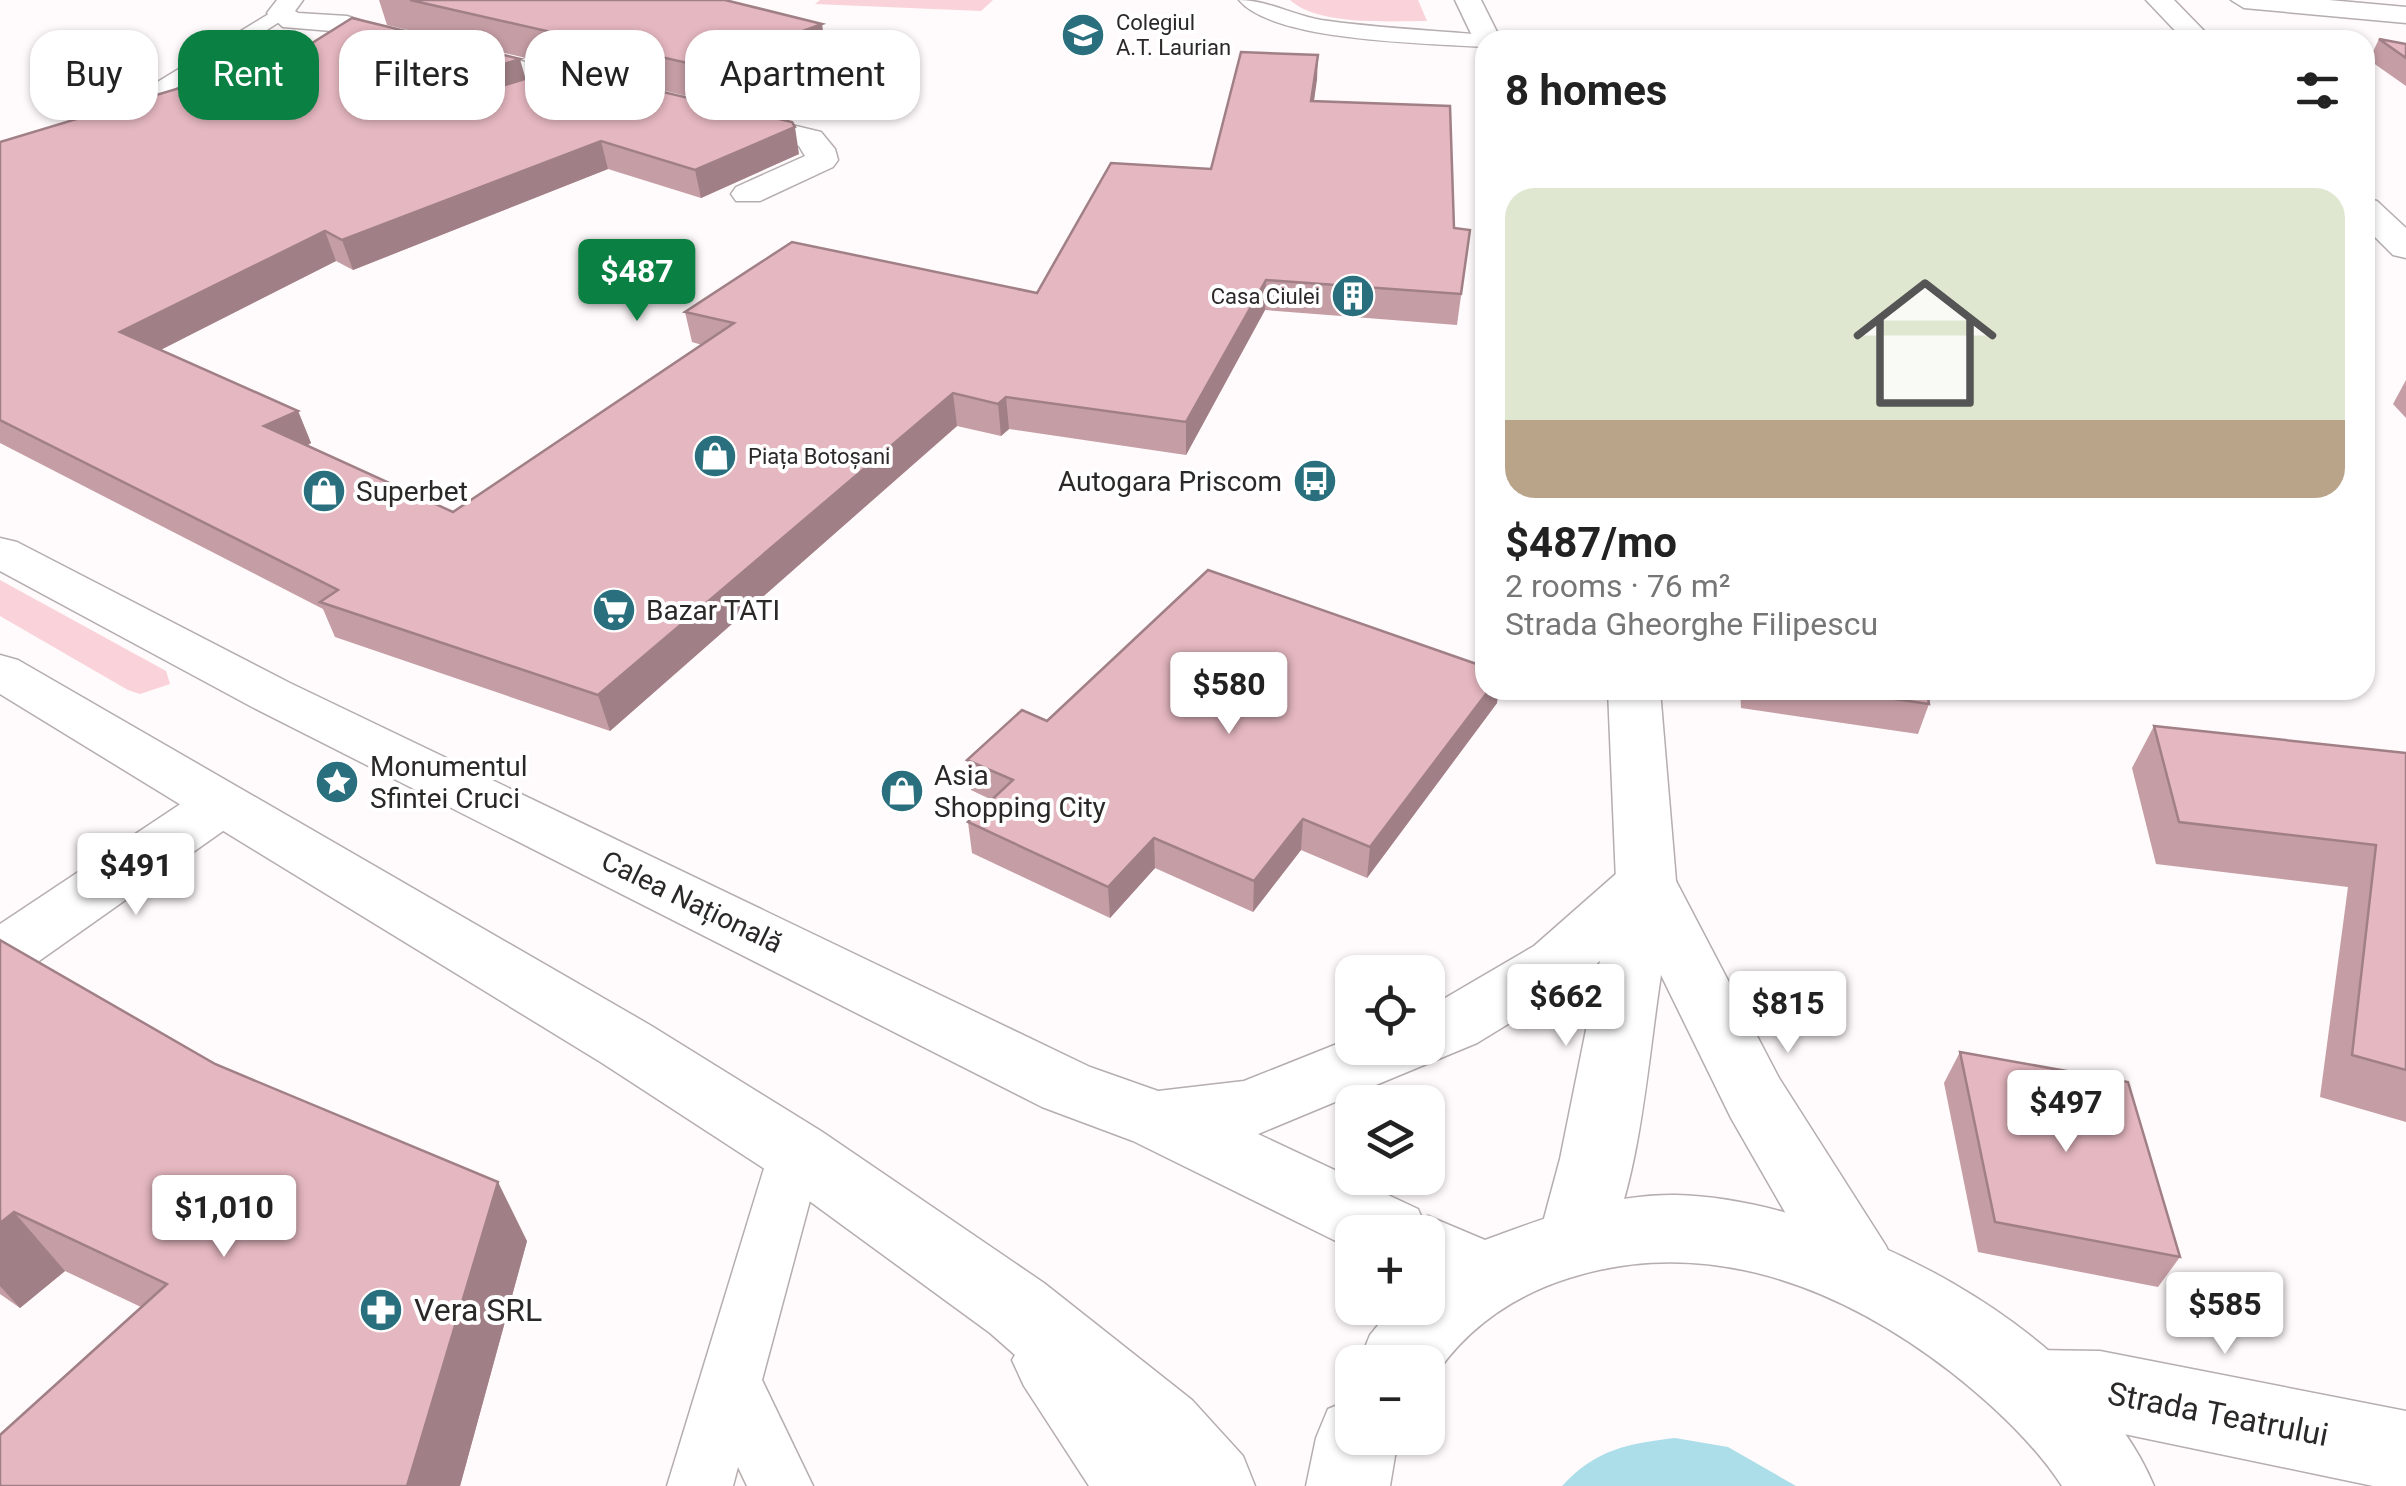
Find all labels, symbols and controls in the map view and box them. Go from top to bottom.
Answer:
place label: Colegiul A.T. Laurian [1116,10,1231,60]
school or university icon: Colegiul A.T. Laurian [1060,12,1106,58]
chip: Buy [30,30,158,120]
chip: Rent [178,30,319,120]
chip: Filters [339,30,505,120]
chip: New [525,30,665,120]
chip: Apartment [685,30,920,120]
icon: filters [2290,63,2345,118]
text: 8 homes [1505,66,1667,115]
pin: $487 [578,239,696,324]
text: $487 [600,252,674,290]
icon: home [1835,253,2015,433]
building icon: Casa Ciulei [1330,273,1376,319]
place label: Casa Ciulei [1211,284,1320,309]
shop icon: Piața Botoșani [692,433,738,479]
place label: Piața Botoșani [748,444,890,470]
bus stop icon: Autogara Priscom [1292,458,1338,504]
place label: Autogara Priscom [1058,465,1282,498]
shop icon: Superbet [301,468,347,514]
place label: Superbet [356,475,468,508]
text: $487/mo [1505,518,1677,567]
text: 2 rooms · 76 m² [1505,567,1730,605]
supermarket icon: Bazar TATI [591,587,637,633]
place label: Bazar TATI [646,594,780,627]
text: Strada Gheorghe Filipescu [1505,605,1878,643]
pin: $580 [1170,652,1288,737]
text: $580 [1192,665,1266,703]
place label: Monumentul Sfintei Cruci [370,750,528,815]
place icon: Monumentul Sfintei Cruci [314,759,360,805]
place label: Asia Shopping City [934,759,1106,824]
shop icon: Asia Shopping City [879,768,925,814]
pin: $491 [77,833,195,918]
street label: Calea Națională [596,844,788,960]
text: $491 [99,846,173,884]
map controls [1335,955,1445,1455]
button: locate [1335,955,1445,1065]
pin: $662 [1507,964,1625,1049]
pin: $815 [1729,971,1847,1056]
text: $662 [1529,977,1603,1015]
text: $815 [1751,984,1825,1022]
pin: $497 [2007,1070,2125,1155]
text: $497 [2029,1083,2103,1121]
button: layers [1335,1085,1445,1195]
pin: $1,010 [143,1175,305,1260]
text: $1,010 [174,1188,274,1226]
button: + [1335,1215,1445,1325]
pin: $585 [2166,1272,2284,1357]
text: $585 [2188,1285,2262,1323]
pharmacy icon: Vera SRL [358,1287,404,1333]
place label: Vera SRL [414,1291,542,1329]
button: − [1335,1345,1445,1455]
street label: Strada Teatrului [2104,1374,2332,1454]

